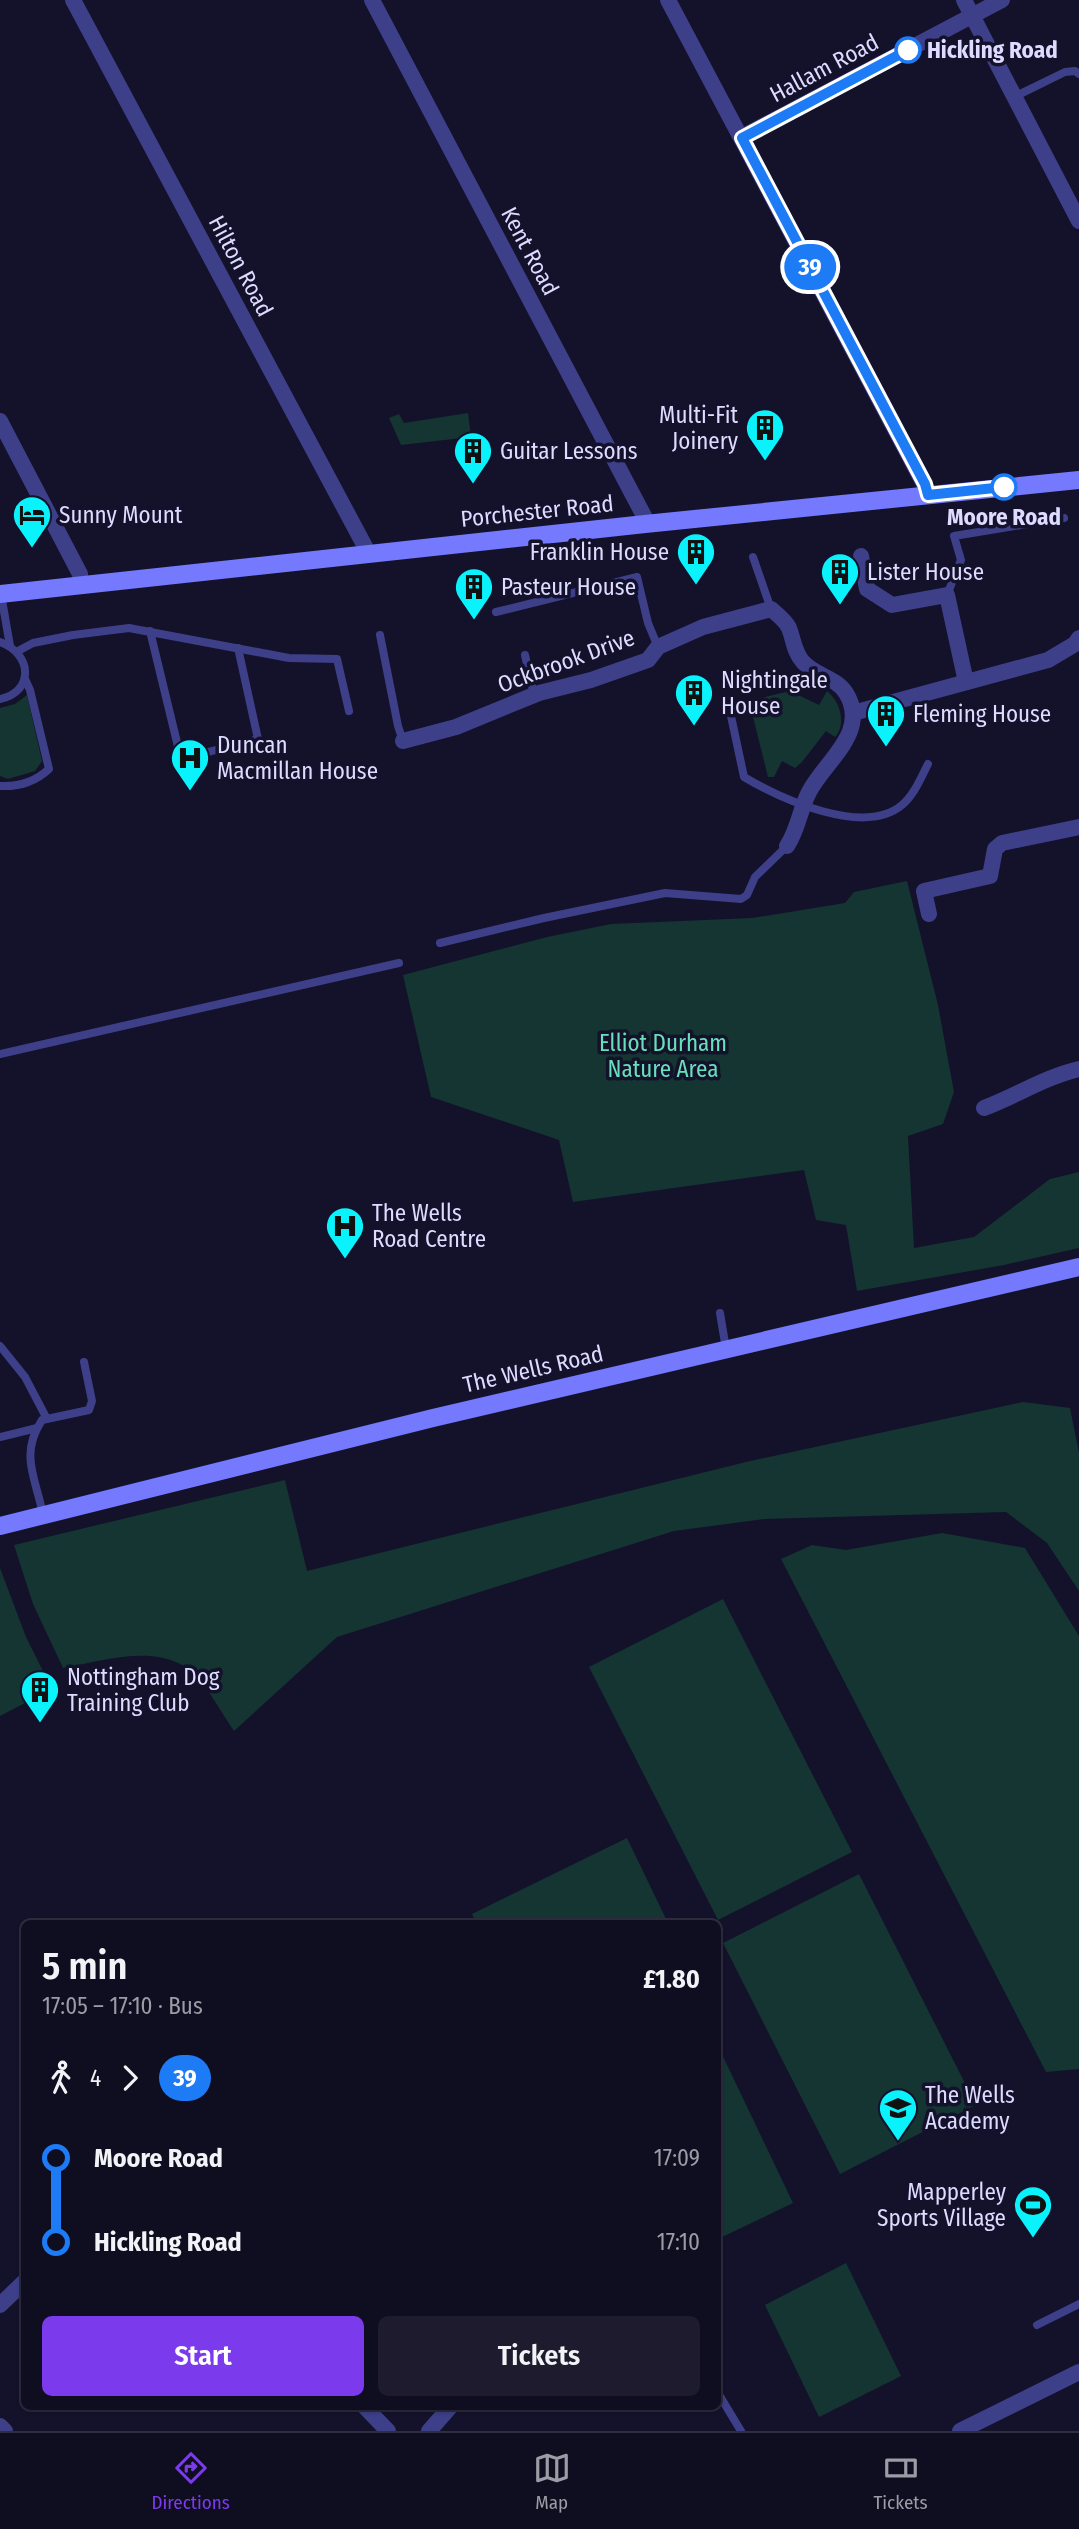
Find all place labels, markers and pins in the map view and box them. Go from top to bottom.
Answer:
place label: Hickling Road [927,36,1058,64]
marker: Hickling Road [895,37,921,63]
place label: Multi-Fit Joinery [659,401,739,455]
building icon: Multi-Fit Joinery [744,407,786,462]
building icon: Guitar Lessons [452,430,494,485]
place label: Guitar Lessons [500,437,638,465]
marker: Moore Road [991,474,1017,500]
hotel icon: Sunny Mount [11,494,53,549]
place label: Sunny Mount [59,501,183,529]
place label: Moore Road [947,503,1061,531]
building icon: Franklin House [675,531,717,586]
place label: Franklin House [530,538,669,566]
building icon: Lister House [819,551,861,606]
place label: Lister House [867,558,984,586]
building icon: Pasteur House [453,566,495,621]
place label: Pasteur House [501,573,636,601]
place label: Nightingale House [721,666,828,720]
building icon: Nightingale House [673,672,715,727]
building icon: Fleming House [865,693,907,748]
place label: Fleming House [913,700,1051,728]
place label: Duncan Macmillan House [217,731,378,785]
hospital icon: Duncan Macmillan House [169,737,211,792]
place label: The Wells Road Centre [372,1199,486,1253]
hospital icon: The Wells Road Centre [324,1205,366,1260]
place label: Nottingham Dog Training Club [67,1663,220,1717]
building icon: Nottingham Dog Training Club [19,1669,61,1724]
place label: The Wells Academy [925,2081,1015,2135]
school or university icon: The Wells Academy [877,2087,919,2142]
place label: Mapperley Sports Village [877,2178,1007,2232]
sports icon: Mapperley Sports Village [1012,2184,1054,2239]

